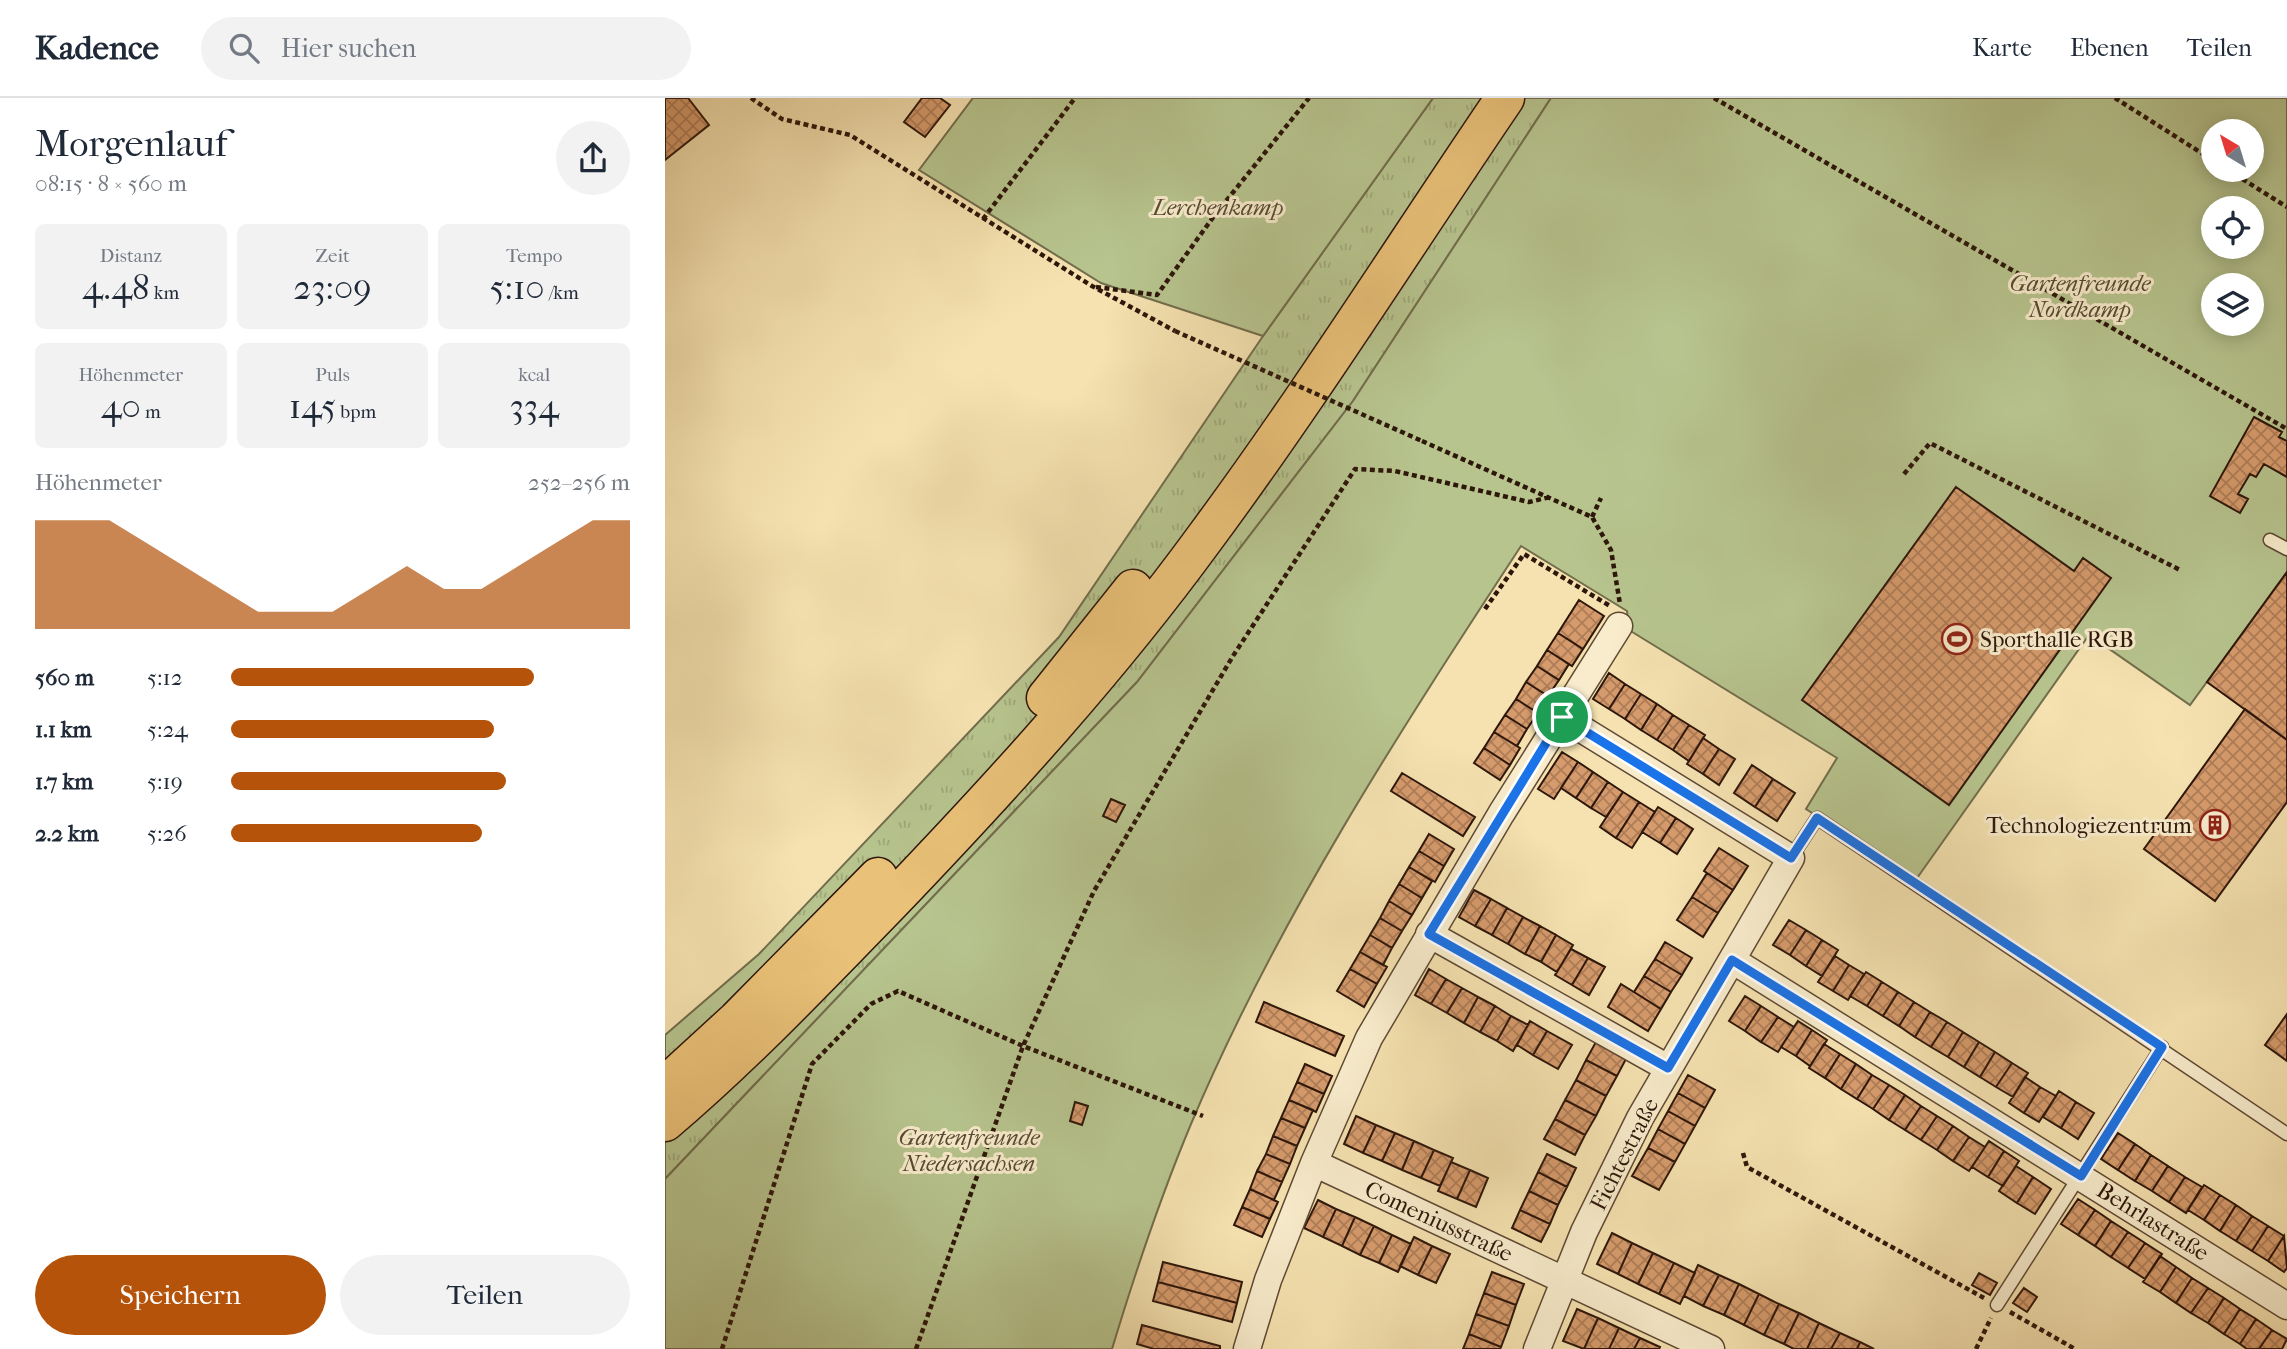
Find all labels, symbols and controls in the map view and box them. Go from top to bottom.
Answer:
search box [201,17,691,80]
text: Kadence [35,29,159,68]
icon: search [225,29,263,67]
text: Hier suchen [281,33,416,64]
text: Karte [1972,34,2032,62]
text: Ebenen [2070,34,2149,62]
text: Teilen [2187,34,2252,62]
north arrow [2201,119,2265,182]
map controls [2201,119,2264,336]
text: Morgenlauf [35,121,228,166]
button: share [556,121,630,195]
text: 08:15 · 8 × 560 m [35,170,187,197]
park label: Lerchenkamp [1150,194,1284,221]
button: locate [2201,196,2264,259]
text: Distanz [100,245,162,267]
text: Zeit [315,245,350,267]
text: Tempo [506,245,562,267]
text: 4.48 [82,267,150,308]
text: 23:09 [293,267,372,308]
text: 5:10 [489,267,545,308]
park label: Gartenfreunde Nordkamp [2009,270,2151,323]
button: layers [2201,273,2264,336]
text: km [150,282,179,304]
text: /km [545,282,579,304]
text: Höhenmeter [79,364,183,386]
text: Puls [315,364,350,386]
text: kcal [518,364,550,386]
text: 40 [101,386,141,427]
text: 145 [289,386,336,427]
text: 334 [509,386,559,427]
text: m [141,401,161,423]
text: bpm [336,401,376,423]
text: Höhenmeter [35,469,162,496]
text: 252–256 m [528,469,630,496]
sports icon: Sporthalle RGB [1940,622,1974,656]
place label: Sporthalle RGB [1980,626,2134,653]
text: 560 m [35,664,94,691]
text: 5:12 [147,664,183,691]
pin [1532,687,1592,747]
icon: arrive [1543,698,1581,736]
text: 1.1 km [35,716,92,743]
text: 5:24 [147,716,188,743]
text: 1.7 km [35,768,93,795]
text: 5:19 [147,768,183,795]
building icon: Technologiezentrum [2198,808,2232,842]
place label: Technologiezentrum [1986,812,2192,839]
text: 2.2 km [35,820,99,847]
text: 5:26 [147,820,187,847]
street label: Fichtestraße [1585,1094,1664,1215]
park label: Gartenfreunde Niedersachsen [898,1124,1040,1177]
street label: Comeniusstraße [1361,1175,1517,1268]
street label: Behrlastraße [2092,1176,2214,1266]
button: Speichern [35,1255,326,1335]
button: Teilen [340,1255,630,1335]

